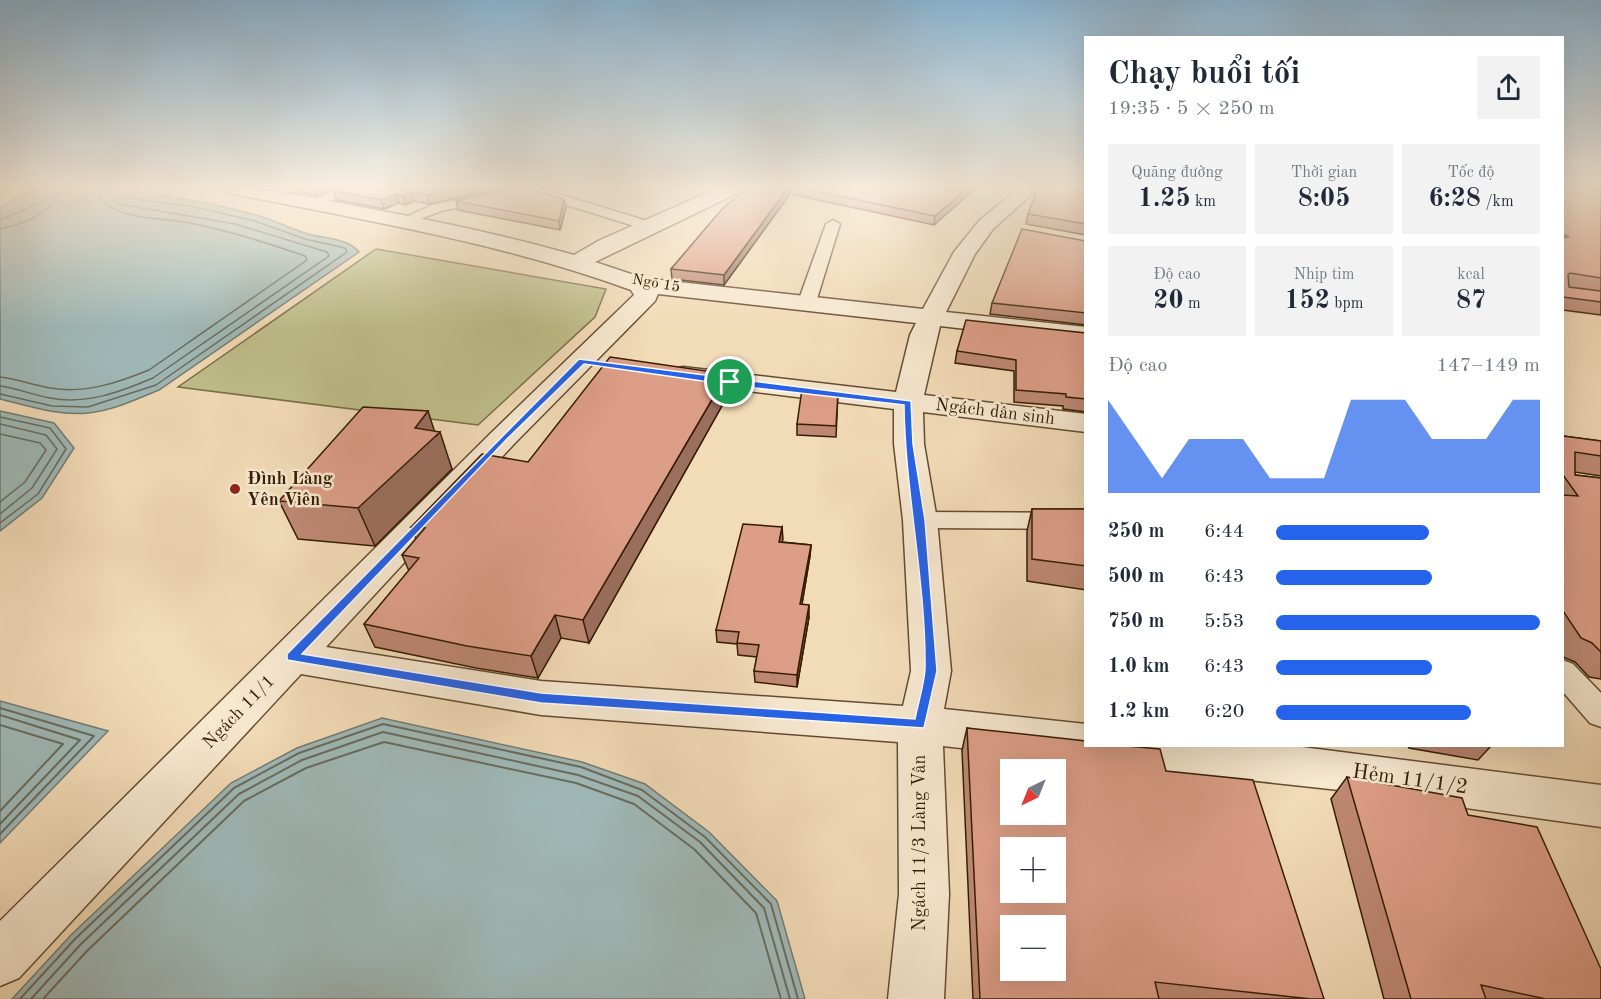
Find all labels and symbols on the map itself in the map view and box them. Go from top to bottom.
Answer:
street label: Ngõ 15 [631,272,681,296]
pin [704,356,755,407]
street label: Ngách dân sinh [934,396,1056,428]
place label: Đình Làng Yên Viên [247,470,333,509]
marker: Đình Làng Yên Viên [228,482,242,496]
street label: Ngách 11/1 [200,672,278,752]
street label: Ngách 11/3 Làng Vân [911,754,929,931]
north arrow [1000,759,1066,825]
street label: Hẻm 11/1/2 [1351,762,1469,798]

